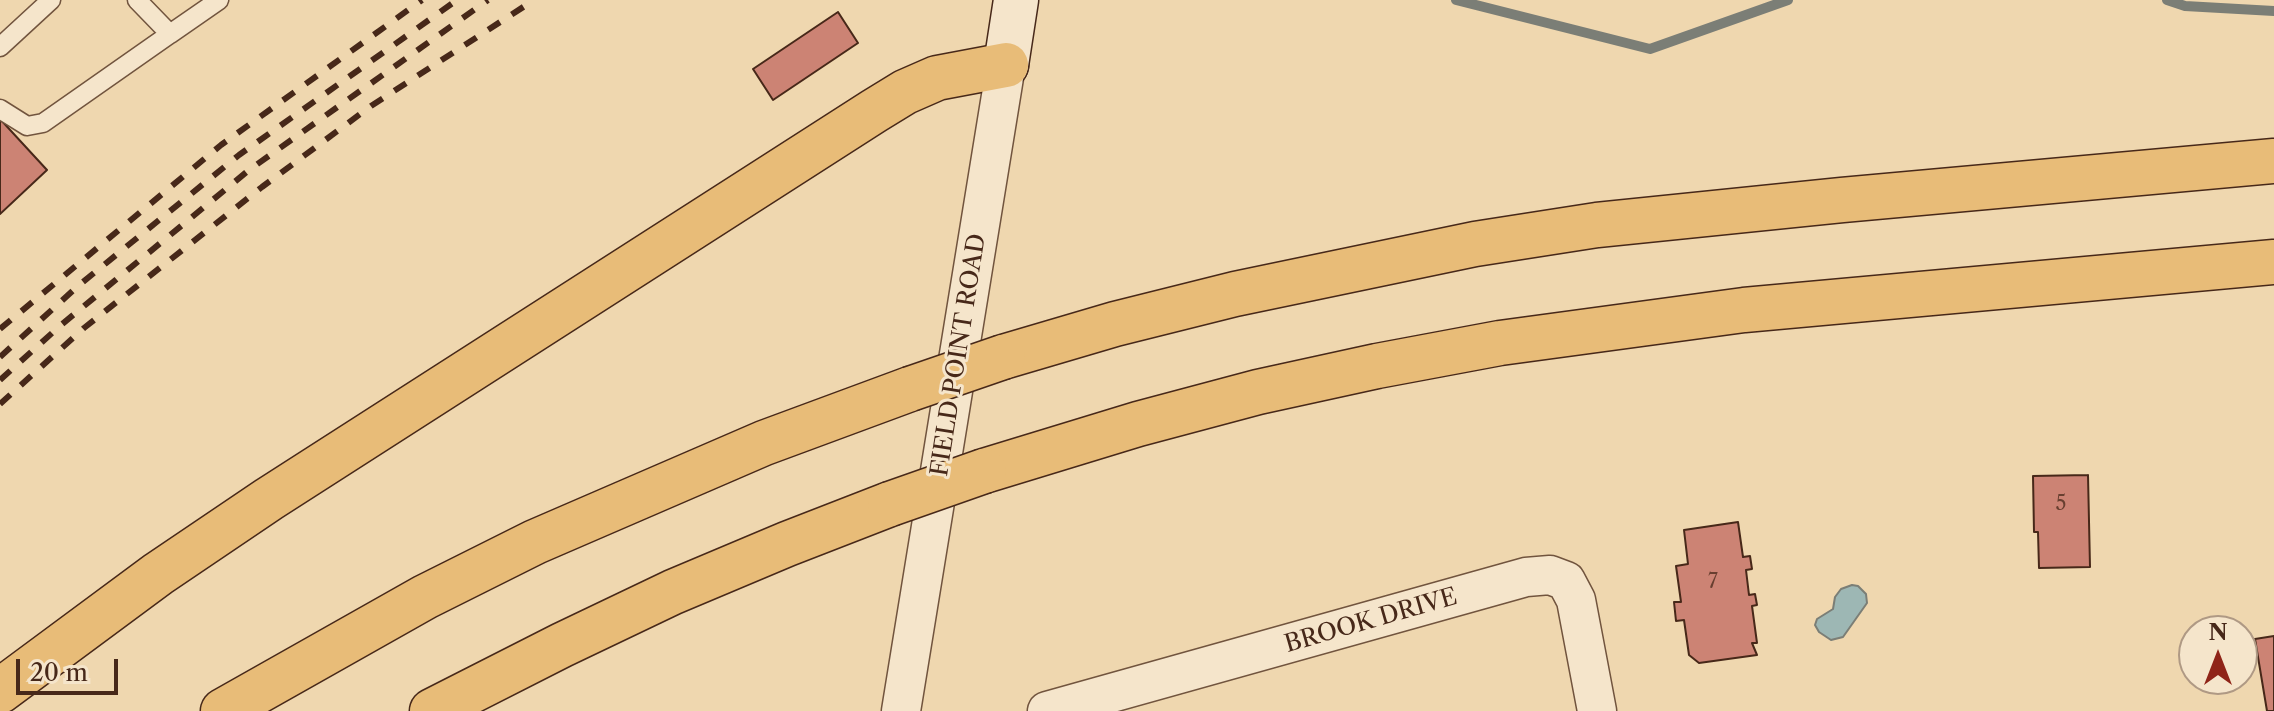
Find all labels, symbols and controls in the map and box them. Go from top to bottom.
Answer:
street label: FIELD POINT ROAD [926,232,992,478]
house number: 5 [2056,492,2066,516]
house number: 7 [1708,570,1718,594]
street label: BROOK DRIVE [1281,583,1461,659]
north arrow [2178,615,2258,695]
text: N [2208,619,2228,646]
scale bar [20,643,122,693]
text: 20 m [30,658,88,687]

